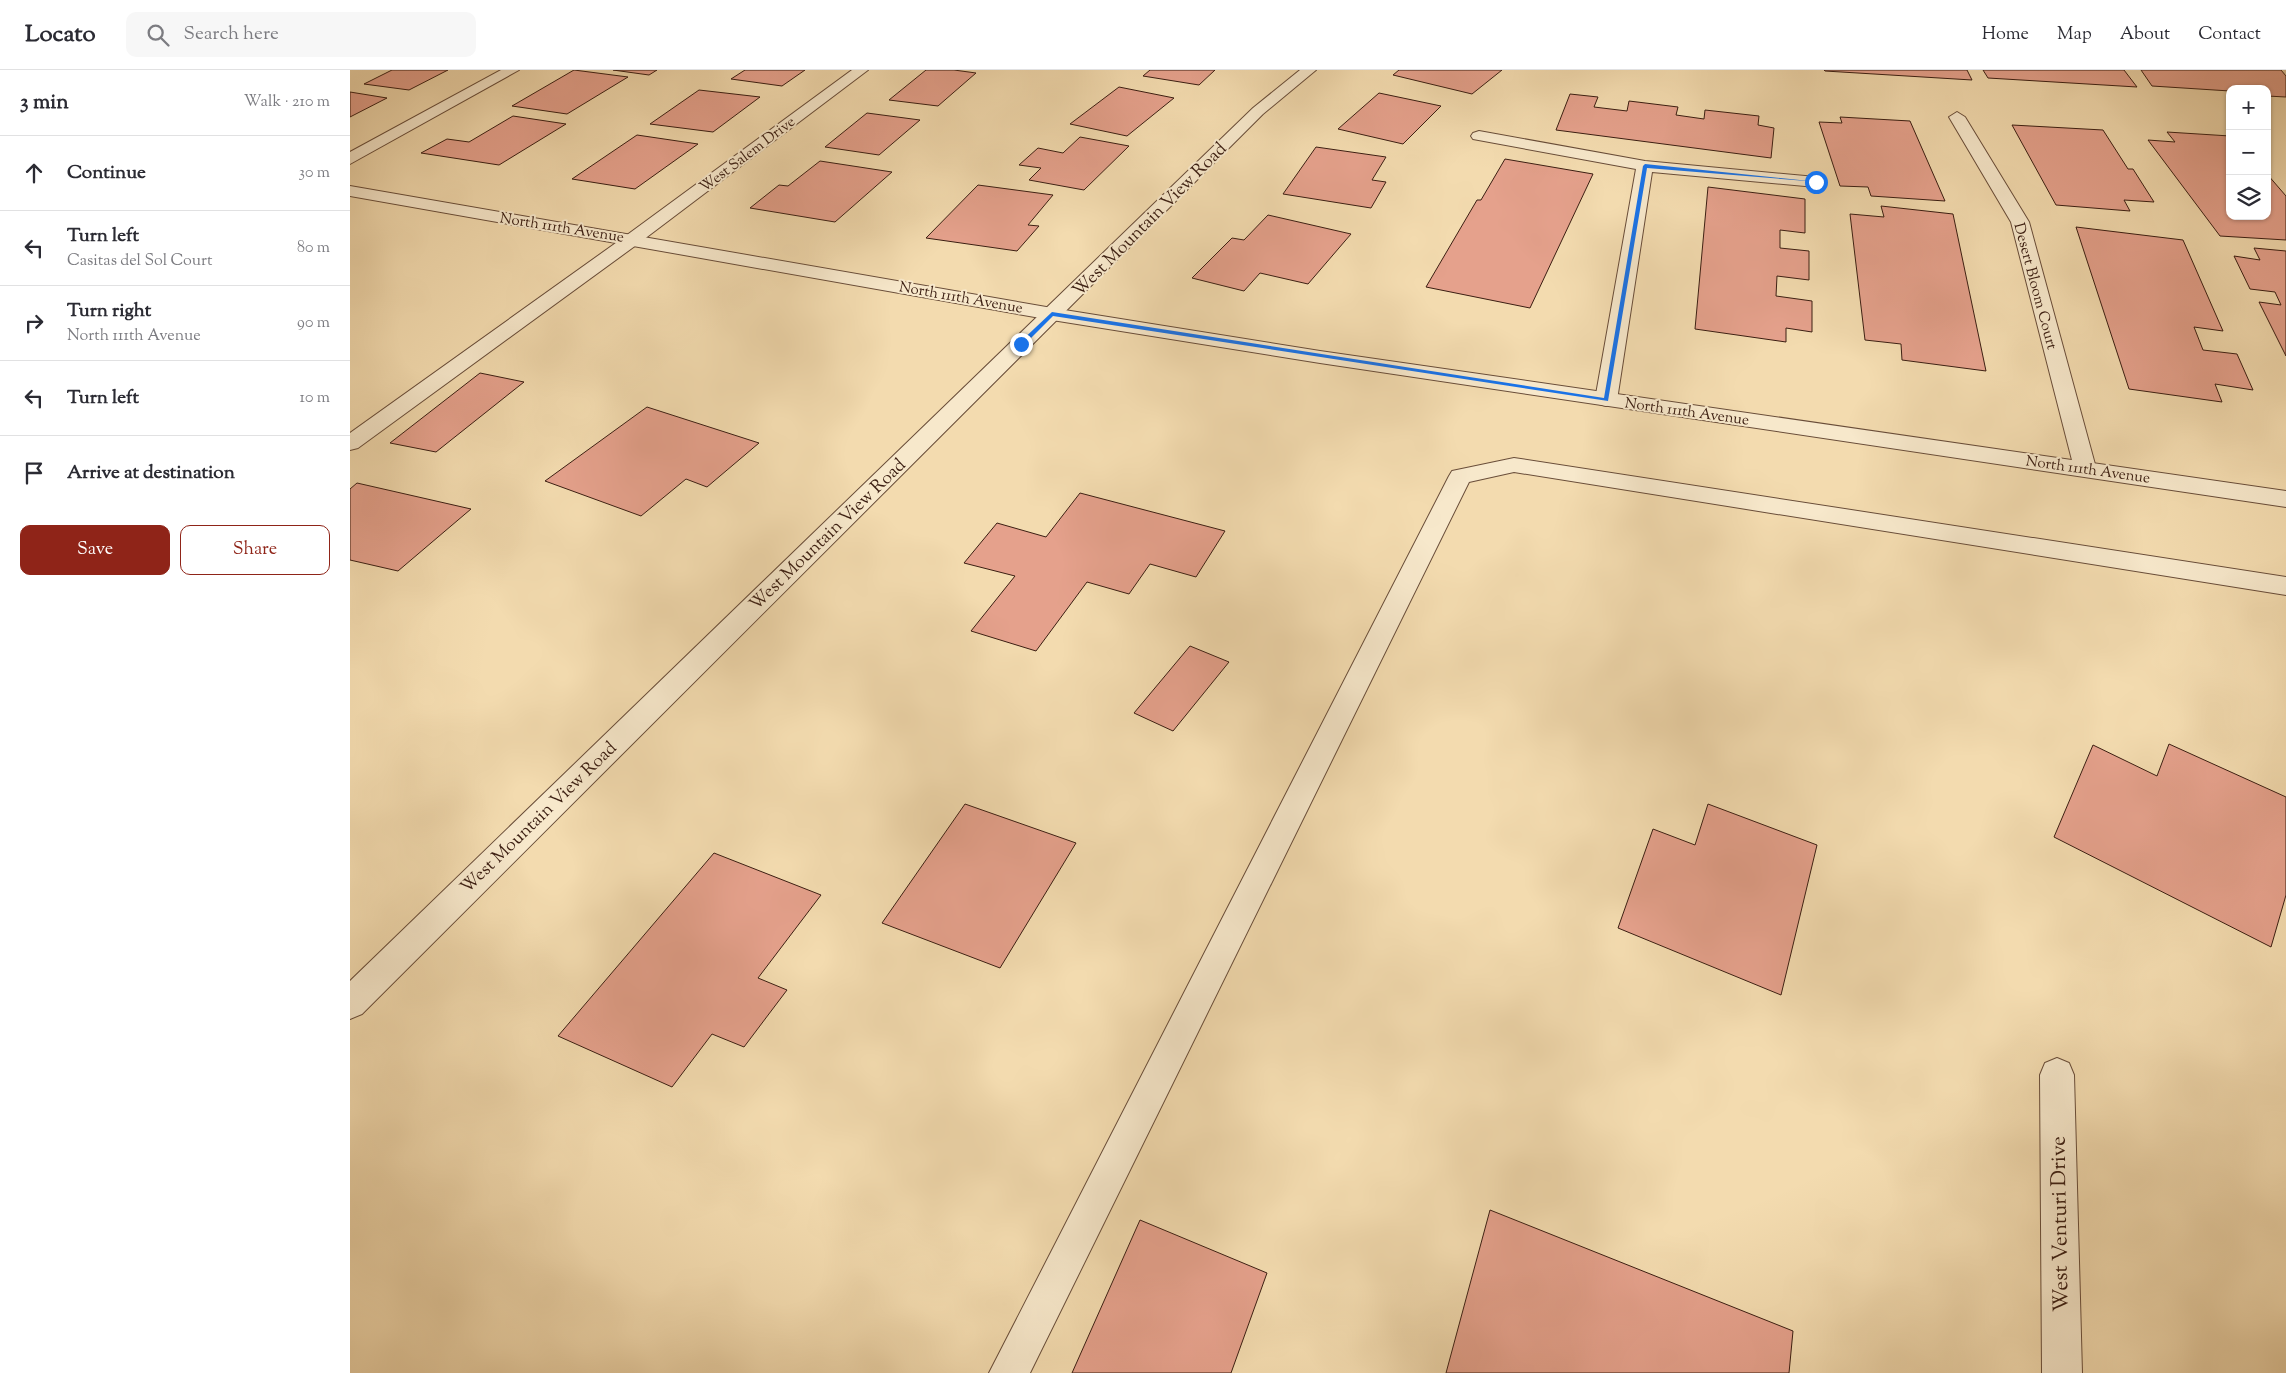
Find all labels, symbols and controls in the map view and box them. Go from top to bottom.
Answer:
search box [126,12,476,57]
text: Locato [25,18,96,52]
icon: search [144,21,172,49]
text: Search here [184,21,279,48]
text: Home [1982,22,2029,48]
text: Map [2057,22,2092,48]
text: About [2120,22,2170,48]
text: Contact [2198,22,2261,48]
map controls [2226,85,2271,220]
button: + [2226,85,2271,130]
text: 3 min [20,88,69,118]
text: Walk · 210 m [244,91,330,114]
street label: West Salem Drive [696,112,800,198]
button: − [2226,130,2271,175]
street label: West Mountain View Road [1067,137,1234,304]
icon: ahead [20,159,48,187]
text: Continue [67,160,146,187]
text: 30 m [299,162,330,185]
route start [1805,171,1828,194]
button: layers [2226,175,2271,220]
street label: North 111th Avenue [498,208,625,249]
street label: Desert Bloom Court [2008,221,2062,352]
text: Turn left [67,223,139,250]
icon: left [20,234,48,262]
text: 80 m [297,237,330,260]
text: Casitas del Sol Court [67,250,212,273]
street label: North 111th Avenue [897,277,1024,320]
text: Turn right [67,298,151,325]
icon: right [20,309,48,337]
text: 90 m [297,312,330,335]
text: North 111th Avenue [67,325,201,348]
route end [1010,333,1033,356]
icon: left [20,384,48,412]
text: Turn left [67,385,139,412]
text: 10 m [300,387,330,410]
street label: North 111th Avenue [1623,393,1750,432]
street label: North 111th Avenue [2024,451,2151,490]
street label: West Mountain View Road [744,453,913,617]
icon: arrive [20,459,48,487]
text: Arrive at destination [67,460,235,487]
button: Save [20,525,170,575]
button: Share [180,525,330,575]
street label: West Mountain View Road [455,736,624,900]
street label: West Venturi Drive [2044,1136,2078,1312]

